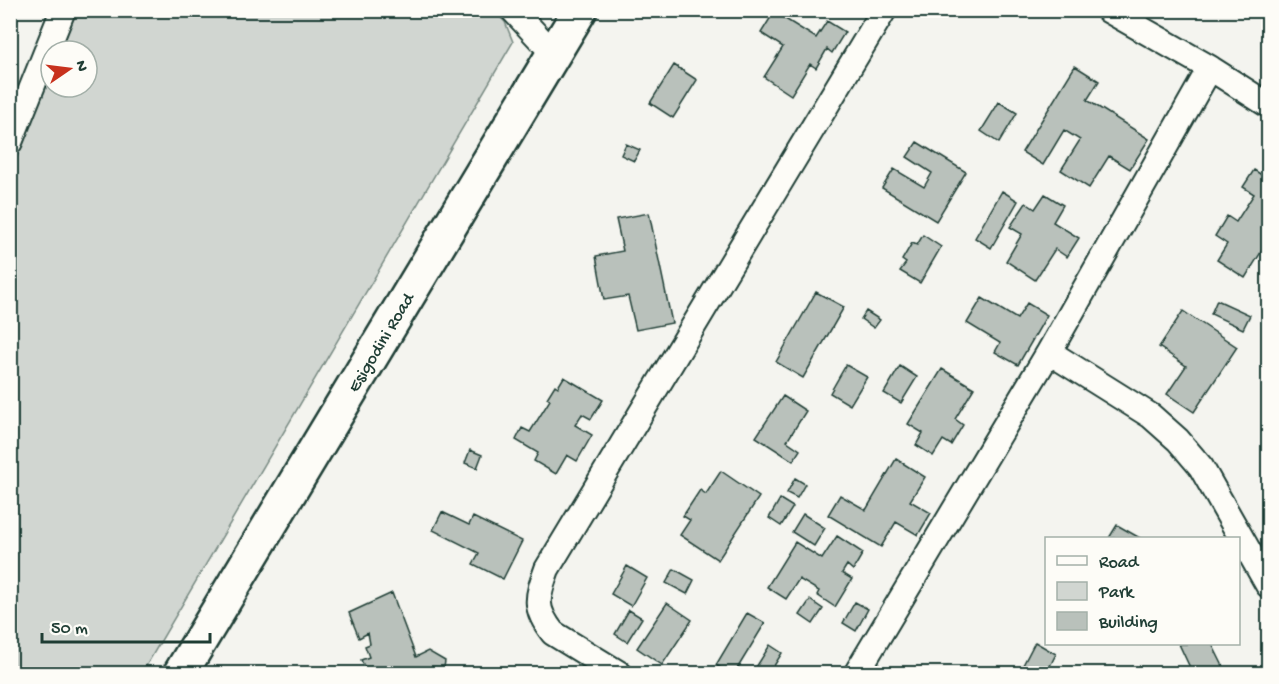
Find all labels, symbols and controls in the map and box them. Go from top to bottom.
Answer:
north arrow [39,39,99,99]
text: N [70,59,91,74]
street label: Esigodini Road [344,289,421,397]
legend [1045,537,1240,645]
text: Road [1099,553,1140,574]
text: Park [1098,583,1135,604]
scale bar [42,606,210,644]
text: Building [1098,613,1158,634]
text: 50 m [51,619,88,640]

